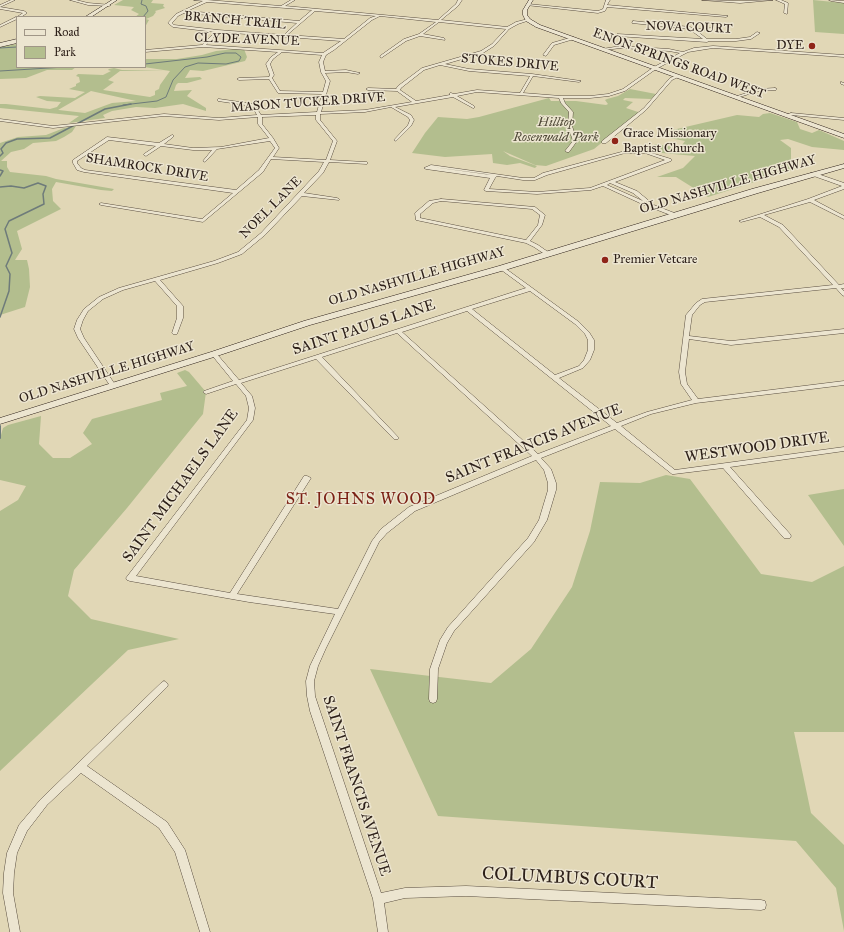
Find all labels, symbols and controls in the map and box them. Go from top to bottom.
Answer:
street label: BRANCH TRAIL [183,9,287,33]
legend [16,16,146,68]
street label: NOVA COURT [645,19,733,37]
text: Road [54,25,80,39]
street label: ENON SPRINGS ROAD WEST [591,25,767,103]
street label: CLYDE AVENUE [194,30,300,50]
place label: DYE [776,38,804,54]
marker: DYE [807,41,817,51]
text: Park [54,45,76,59]
street label: STOKES DRIVE [460,51,560,75]
street label: MASON TUCKER DRIVE [230,90,386,116]
park label: Hilltop Rosenwald Park [513,115,599,146]
place label: Grace Missionary Baptist Church [623,126,717,157]
marker: Grace Missionary Baptist Church [610,136,620,146]
street label: SHAMROCK DRIVE [85,151,209,185]
street label: OLD NASHVILLE HIGHWAY [638,152,818,218]
street label: NOEL LANE [237,174,305,242]
street label: OLD NASHVILLE HIGHWAY [327,244,507,310]
place label: Premier Vetcare [613,252,697,268]
marker: Premier Vetcare [600,255,610,265]
street label: SAINT PAULS LANE [290,296,438,360]
street label: OLD NASHVILLE HIGHWAY [17,339,197,407]
street label: SAINT FRANCIS AVENUE [443,400,625,488]
street label: SAINT MICHAELS LANE [119,406,243,566]
street label: WESTWOOD DRIVE [684,429,830,467]
district label: ST. JOHNS WOOD [286,490,436,510]
street label: SAINT FRANCIS AVENUE [318,694,394,878]
street label: COLUMBUS COURT [481,864,659,894]

